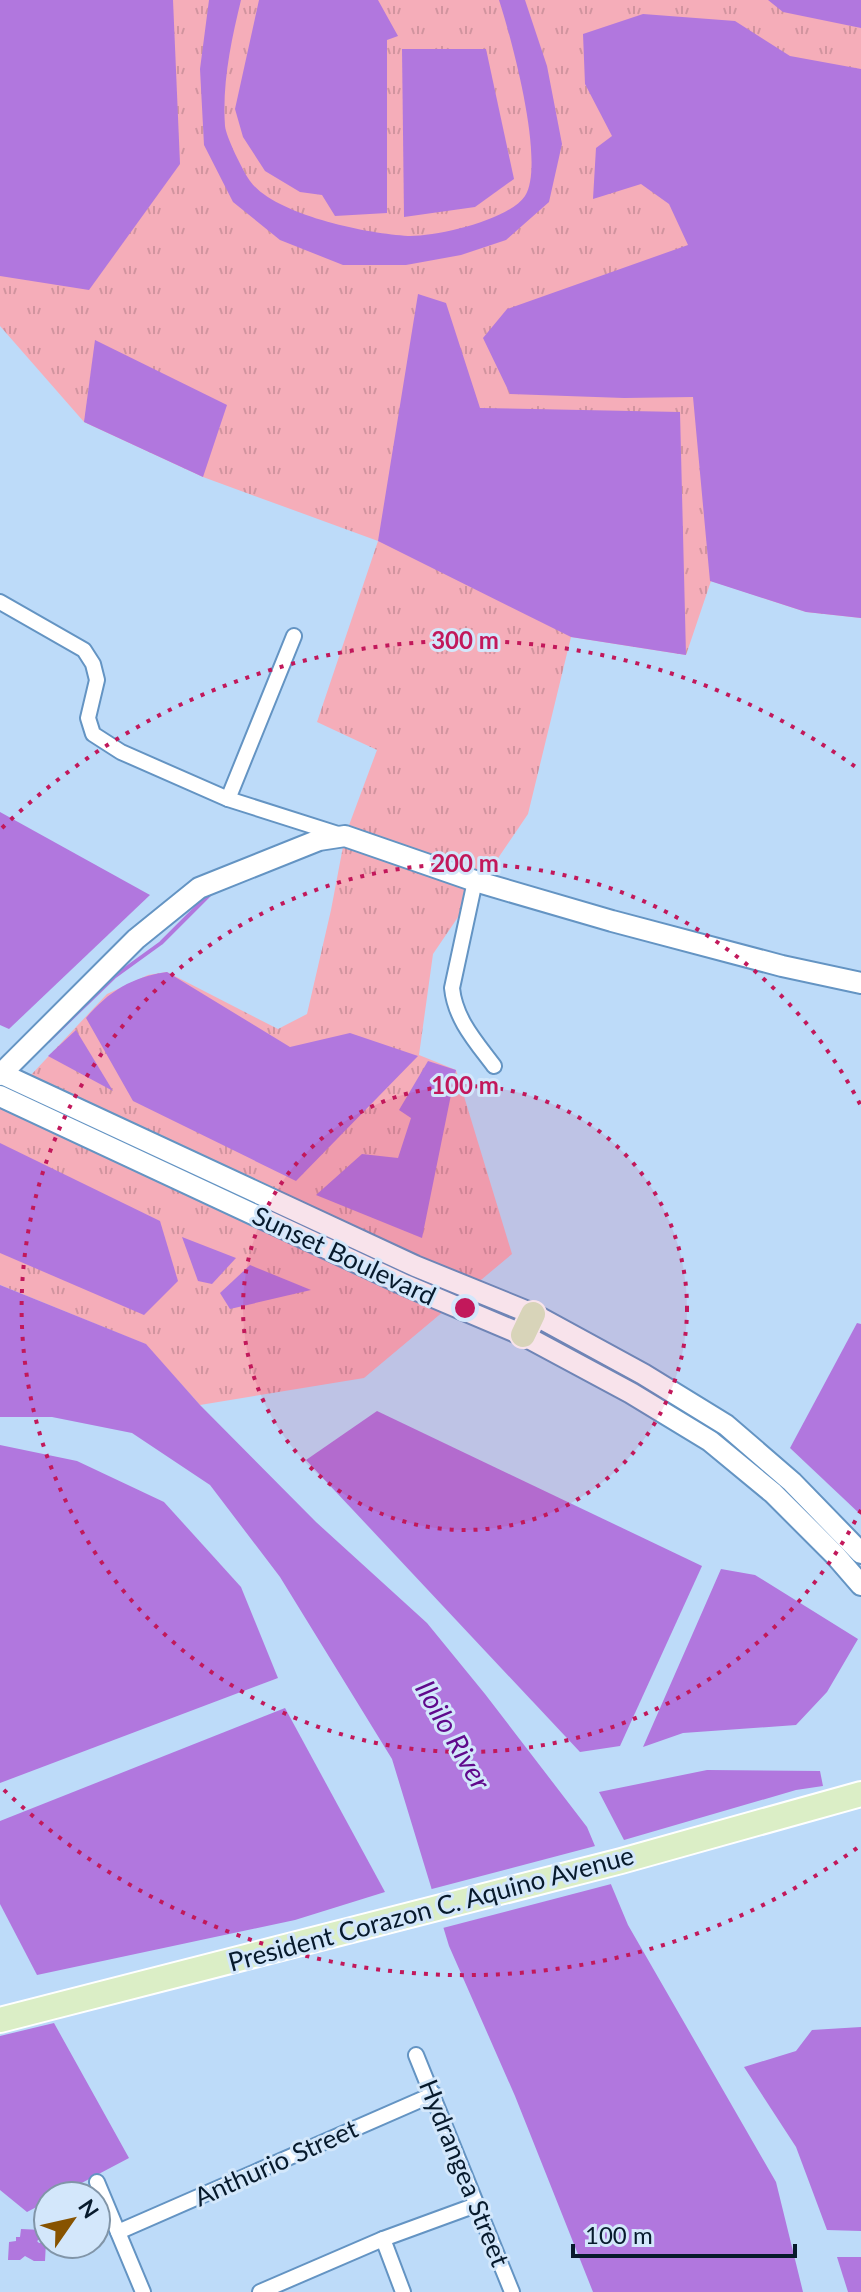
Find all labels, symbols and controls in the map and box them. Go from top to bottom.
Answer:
text: 300 m [431,625,499,654]
text: 200 m [431,848,499,877]
text: 100 m [431,1070,499,1099]
street label: Sunset Boulevard [248,1199,441,1312]
centre of rings [451,1294,479,1322]
water label: Iloilo River [409,1674,499,1796]
street label: President Corazon C. Aquino Avenue [224,1838,637,1978]
street label: Hydrangea Street [413,2074,517,2271]
street label: Anthurio Street [189,2111,363,2212]
north arrow [32,2180,112,2260]
text: N [73,2194,105,2223]
scale bar [573,2208,795,2258]
text: 100 m [585,2220,653,2249]

